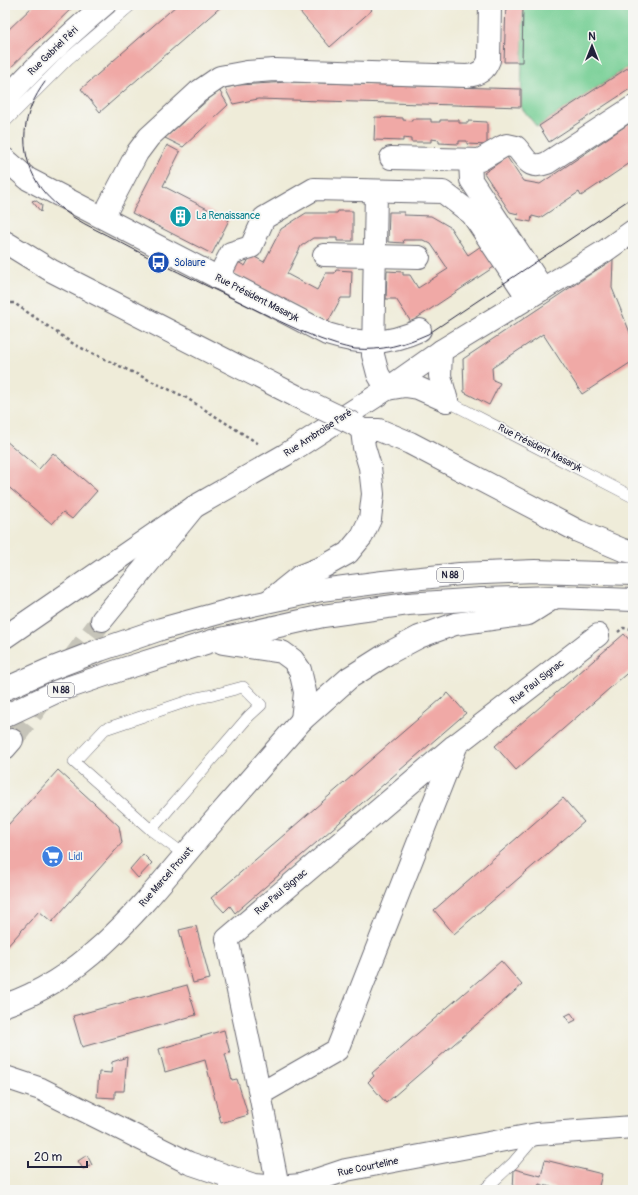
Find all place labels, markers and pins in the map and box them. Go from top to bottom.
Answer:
building icon: La Renaissance [168,203,194,229]
place label: La Renaissance [196,210,260,222]
bus stop icon: Solaure [145,250,171,276]
place label: Solaure [174,257,205,269]
supermarket icon: Lidl [40,844,66,870]
place label: Lidl [68,851,83,863]

